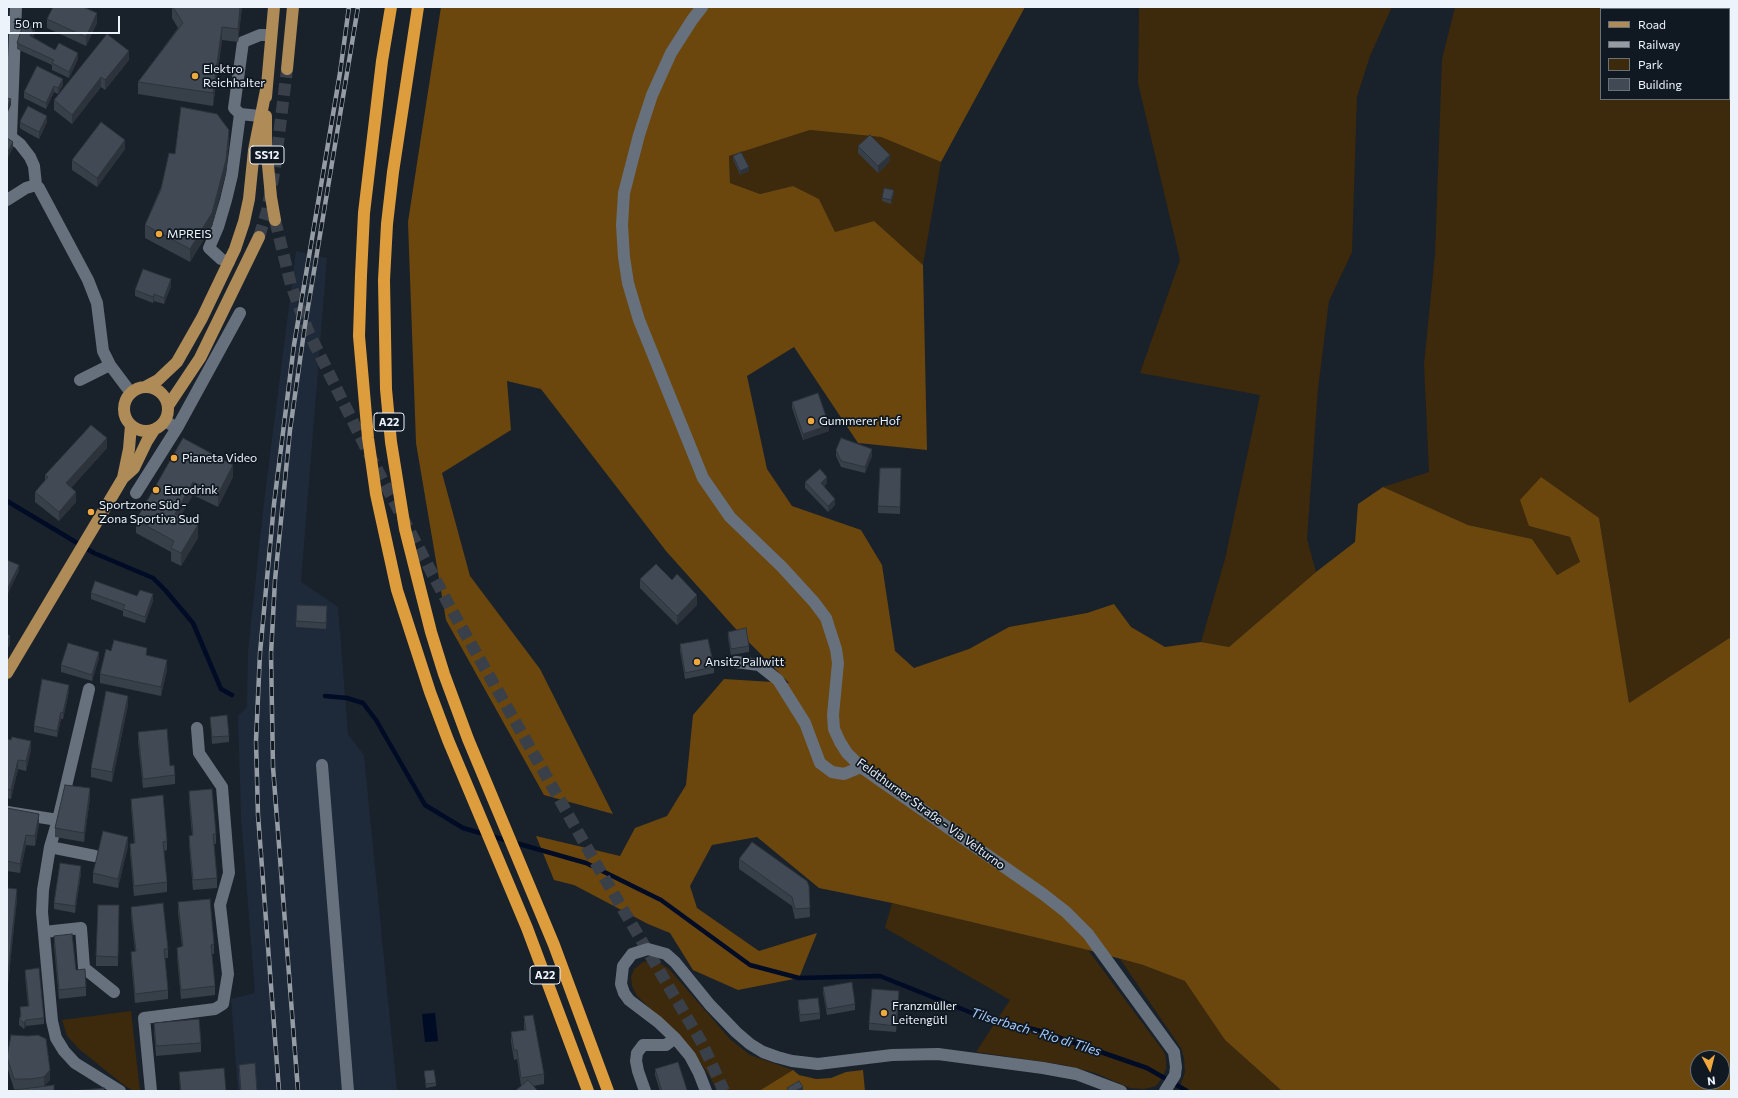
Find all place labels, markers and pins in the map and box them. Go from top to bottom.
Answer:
place label: Elektro Reichhalter [203,62,265,90]
marker: Elektro Reichhalter [190,71,200,81]
place label: MPREIS [167,227,212,241]
marker: MPREIS [154,229,164,239]
place label: Gummerer Hof [819,414,901,428]
marker: Gummerer Hof [806,416,816,426]
place label: Pianeta Video [182,451,257,465]
marker: Pianeta Video [169,453,179,463]
place label: Eurodrink [164,483,218,497]
marker: Eurodrink [151,485,161,495]
place label: Sportzone Süd - Zona Sportiva Sud [99,498,199,526]
marker: Sportzone Süd - Zona Sportiva Sud [86,507,96,517]
place label: Ansitz Pallwitt [705,655,784,669]
marker: Ansitz Pallwitt [692,657,702,667]
place label: Franzmüller Leitengütl [892,999,957,1027]
marker: Franzmüller Leitengütl [879,1008,889,1018]

